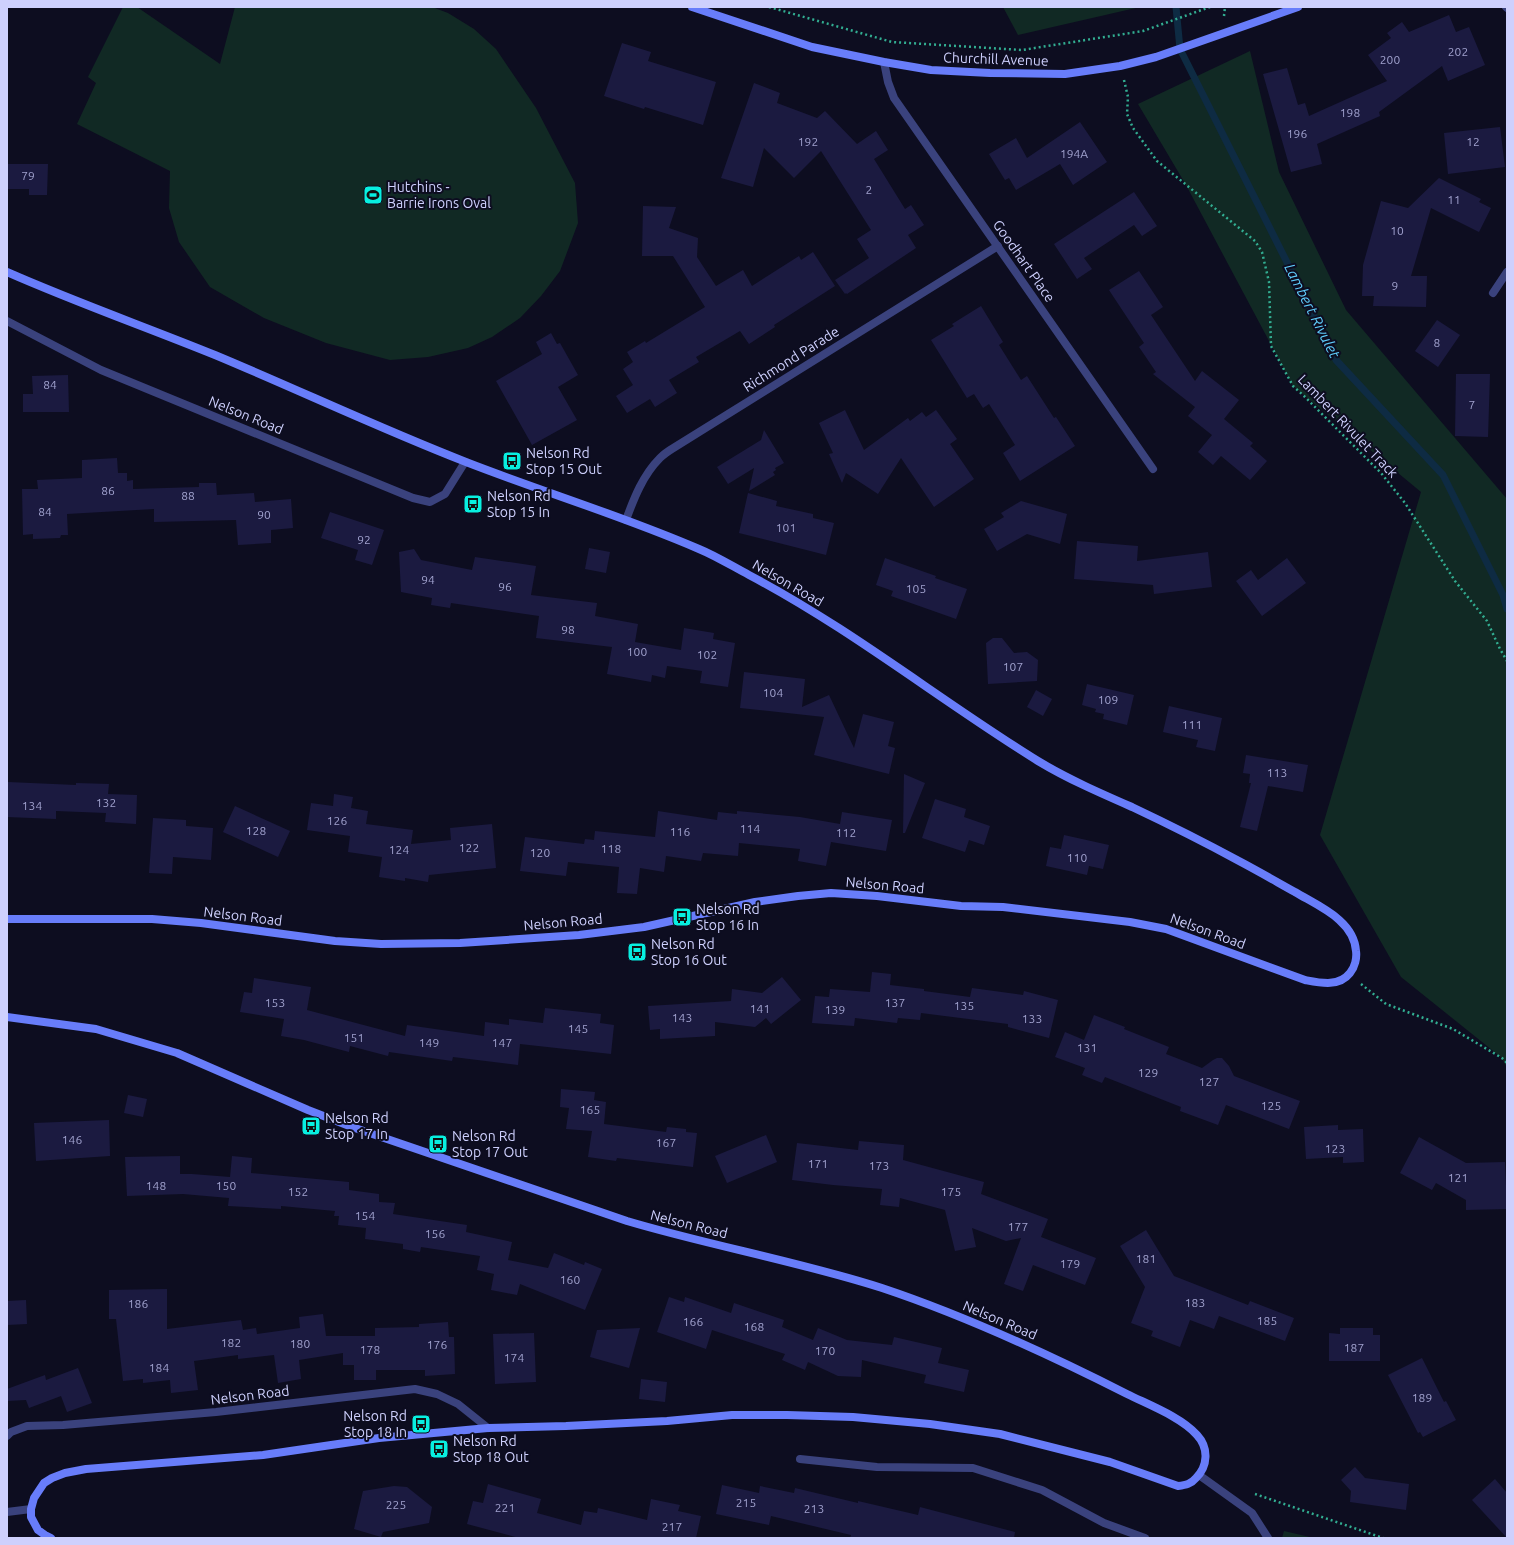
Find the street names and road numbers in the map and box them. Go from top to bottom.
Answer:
street label: Churchill Avenue [943,49,1049,69]
street label: Goodhart Place [990,217,1058,305]
street label: Richmond Parade [740,323,842,395]
street label: Lambert Rivulet Track [1295,371,1401,481]
street label: Nelson Road [206,393,286,437]
street label: Nelson Road [750,556,826,610]
street label: Nelson Road [845,874,925,896]
street label: Nelson Road [203,903,283,929]
street label: Nelson Road [1168,910,1248,952]
street label: Nelson Road [523,911,603,933]
street label: Nelson Road [649,1207,729,1241]
street label: Nelson Road [960,1297,1040,1343]
street label: Nelson Road [210,1382,290,1408]

